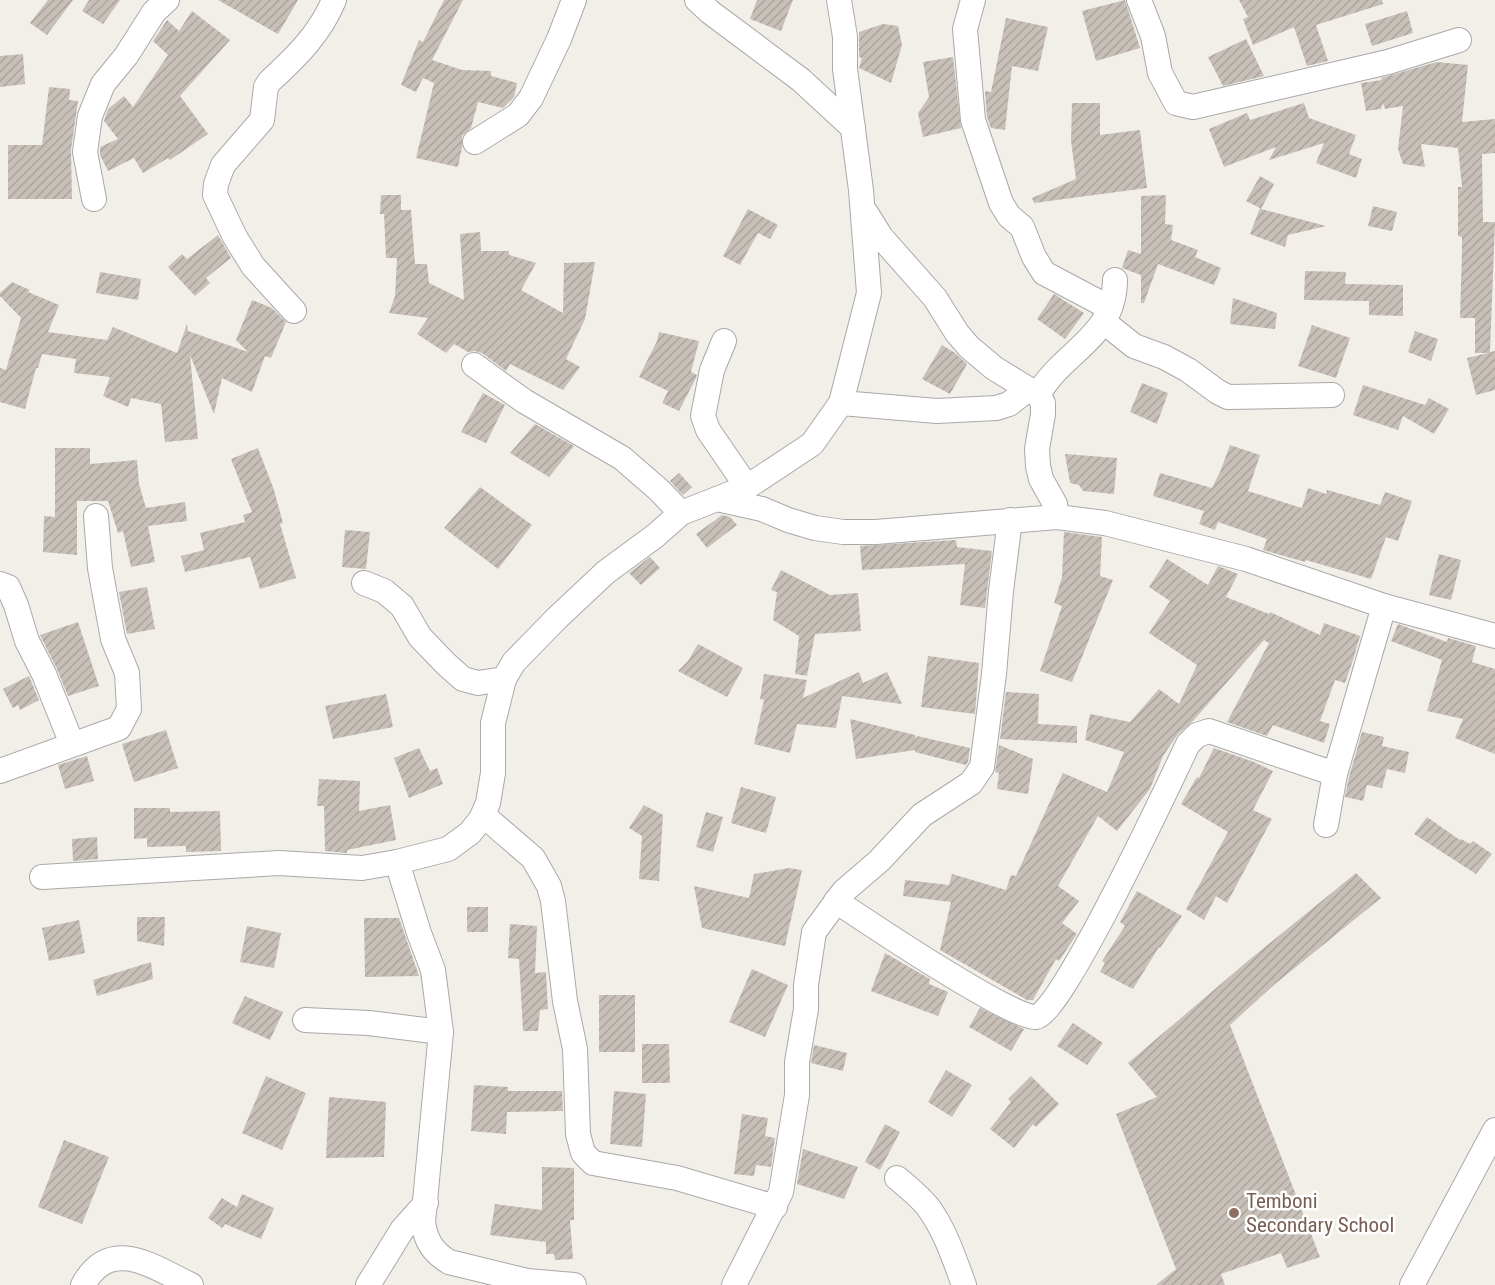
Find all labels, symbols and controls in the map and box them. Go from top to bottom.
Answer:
place label: Temboni Secondary School [1246,1189,1394,1237]
marker: Temboni Secondary School [1227,1206,1241,1220]

